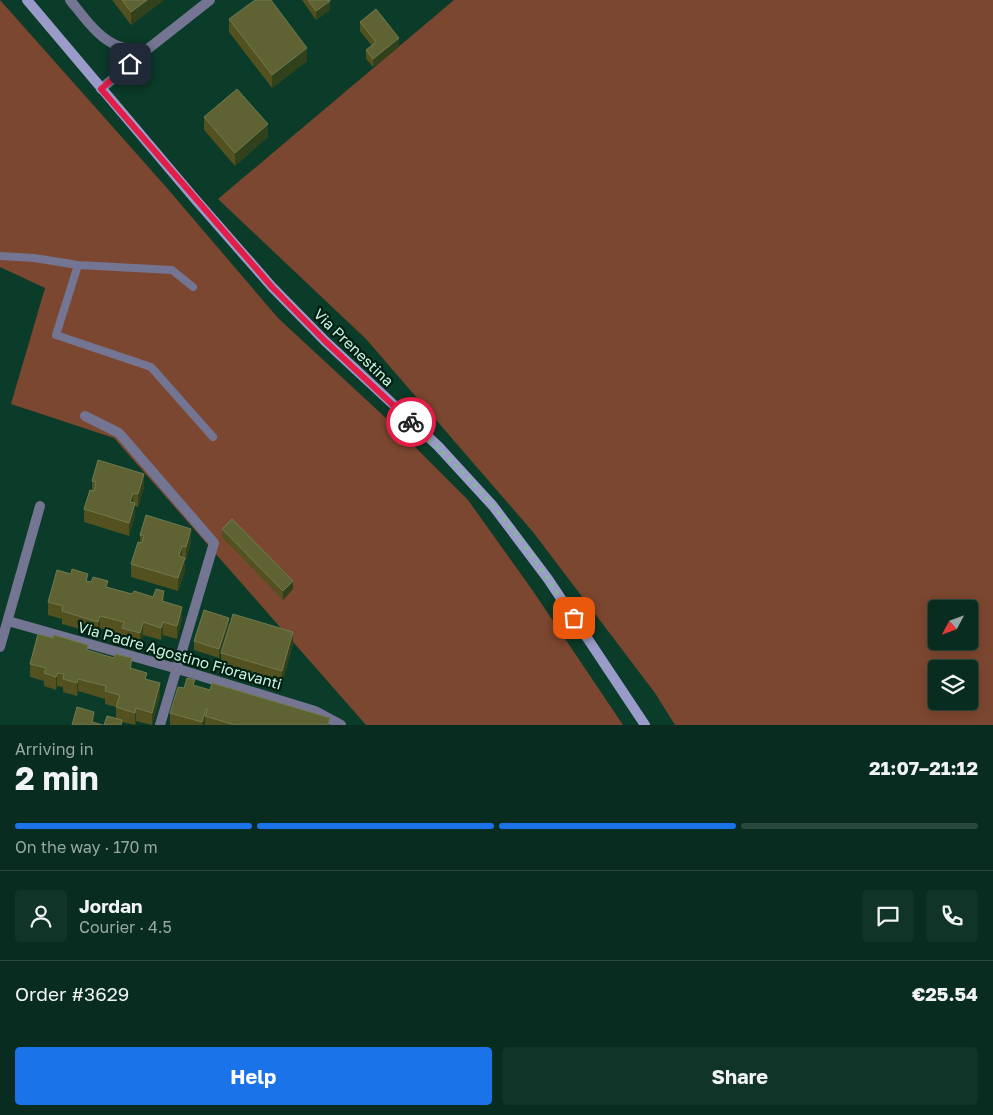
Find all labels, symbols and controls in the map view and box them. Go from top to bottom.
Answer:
pin [109,43,151,85]
icon: home [116,50,144,78]
street label: Via Prenestina [310,304,398,390]
courier [386,397,436,447]
icon: bike [397,408,425,436]
pin [553,597,595,639]
north arrow [928,600,978,650]
map controls [928,600,978,710]
icon: bag [560,604,588,632]
street label: Via Padre Agostino Fioravanti [76,617,284,693]
button: layers [928,660,978,710]
text: Arriving in [15,739,94,759]
text: 21:07–21:12 [869,756,978,779]
text: 2 min [15,759,99,797]
text: On the way · 170 m [15,837,158,857]
button: person [15,890,67,942]
button: chat [862,890,914,942]
button: phone [926,890,978,942]
text: Jordan [79,894,143,917]
text: Courier · 4.5 [79,917,172,937]
text: Order #3629 [15,982,129,1005]
text: €25.54 [912,982,978,1005]
button: Help [15,1047,492,1105]
button: Share [502,1047,978,1105]

